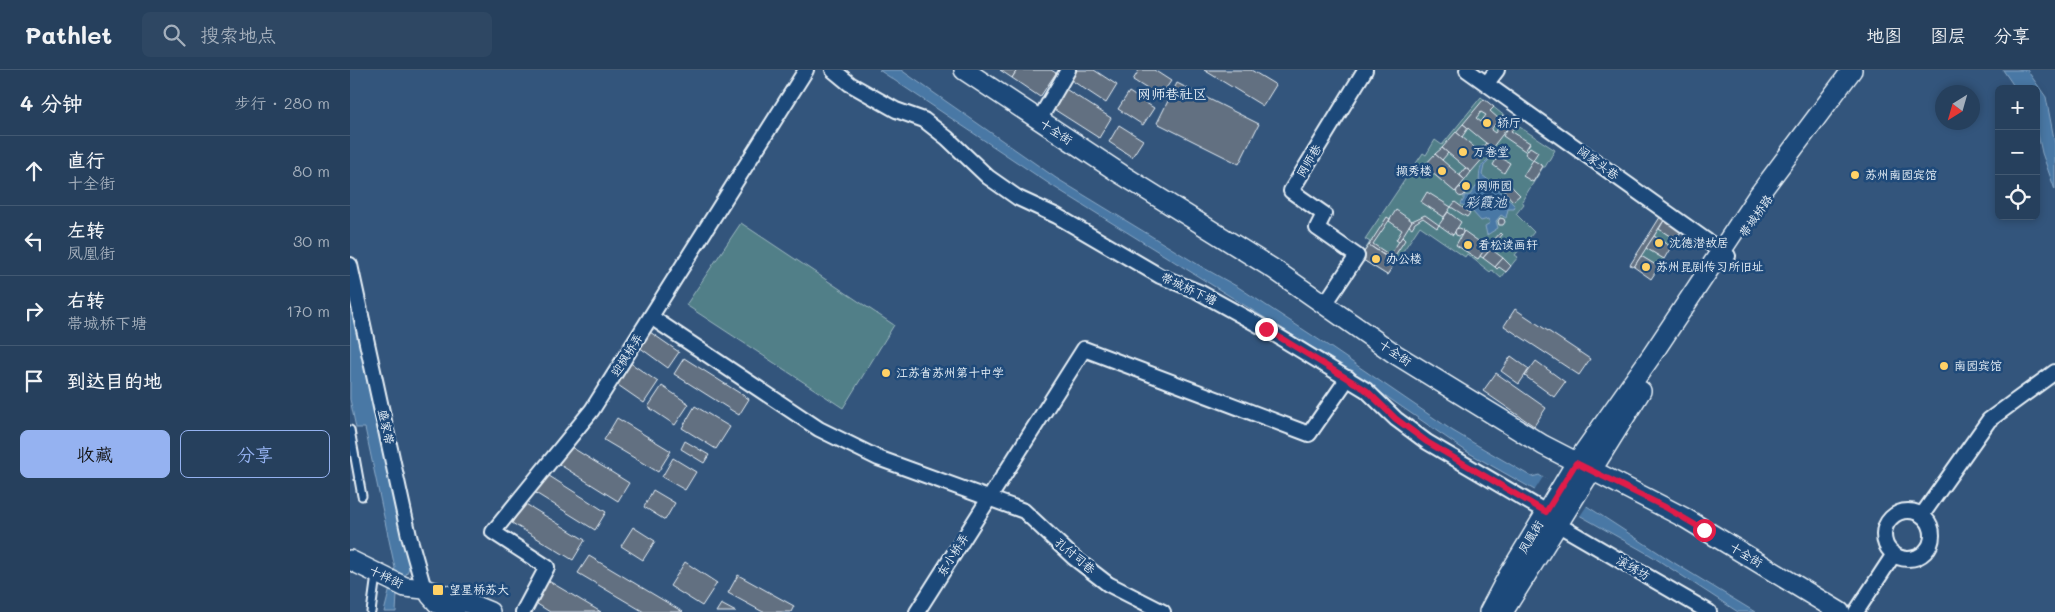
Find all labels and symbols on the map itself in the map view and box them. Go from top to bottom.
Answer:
district label: 网师巷社区 [1137,84,1207,103]
north arrow [1935,85,1980,130]
place label: 轿厅 [1497,114,1521,130]
street label: 十全街 [1037,115,1076,148]
marker: 轿厅 [1481,117,1493,129]
street label: 网师巷 [1292,141,1324,180]
street label: 阔家头巷 [1574,142,1623,183]
place label: 万卷堂 [1473,143,1509,159]
marker: 万卷堂 [1457,146,1469,158]
place label: 撷秀楼 [1396,162,1432,178]
marker: 撷秀楼 [1436,165,1448,177]
place label: 苏州南园宾馆 [1865,166,1937,182]
marker: 苏州南园宾馆 [1849,169,1861,181]
place label: 网师园 [1476,177,1512,193]
marker: 网师园 [1460,180,1472,192]
street label: 带城桥路 [1735,191,1776,240]
water label: 彩霞池 [1465,192,1508,211]
place label: 沈德潜故居 [1669,234,1729,250]
place label: 看松读画轩 [1478,236,1538,252]
marker: 沈德潜故居 [1653,237,1665,249]
marker: 看松读画轩 [1462,239,1474,251]
place label: 办公楼 [1386,250,1422,266]
marker: 办公楼 [1370,253,1382,265]
place label: 苏州昆剧传习所旧址 [1656,258,1764,274]
marker: 苏州昆剧传习所旧址 [1640,261,1652,273]
street label: 带城桥下塘 [1159,268,1220,308]
route end [1255,318,1278,341]
street label: 迎枫桥弄 [607,330,646,379]
street label: 十全街 [1376,335,1415,369]
place label: 南园宾馆 [1954,357,2002,373]
marker: 南园宾馆 [1938,360,1950,372]
place label: 江苏省苏州第十中学 [896,364,1004,380]
marker: 江苏省苏州第十中学 [880,367,892,379]
street label: 盛家带 [375,408,399,446]
street label: 凤凰街 [1514,517,1546,556]
route start [1693,519,1716,542]
street label: 东小桥弄 [933,530,972,579]
street label: 孔付司巷 [1052,534,1099,577]
street label: 十全街 [1727,538,1766,570]
street label: 滚绣坊 [1614,551,1653,583]
street label: 十梓街 [367,561,406,591]
place label: 望星桥苏大 [449,581,509,597]
marker: 望星桥苏大 [431,583,445,597]

